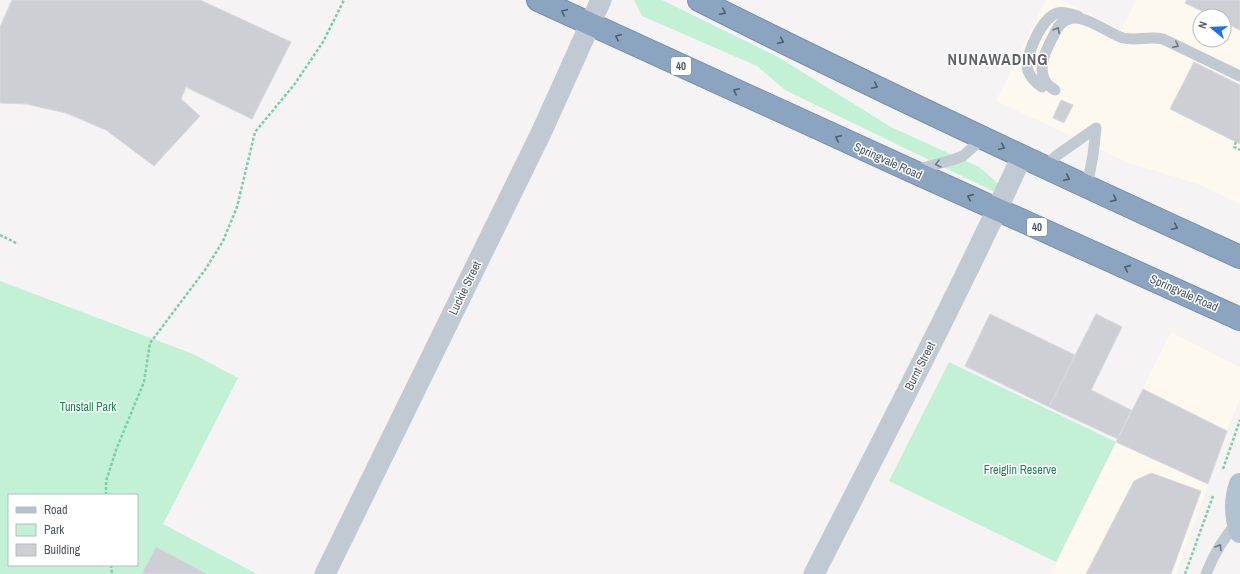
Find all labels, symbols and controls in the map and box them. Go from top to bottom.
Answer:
one-way arrow [718,7,726,15]
north arrow [1192,8,1232,48]
one-way arrow [561,9,569,17]
text: N [1195,20,1210,30]
one-way arrow [1053,27,1060,35]
one-way arrow [615,34,622,42]
one-way arrow [777,36,784,44]
one-way arrow [1172,40,1179,48]
district label: NUNAWADING [947,48,1049,70]
road number: 40 [671,57,691,75]
one-way arrow [870,81,878,89]
one-way arrow [733,88,741,96]
one-way arrow [835,135,842,143]
street label: Springvale Road [851,139,925,183]
one-way arrow [998,142,1006,150]
one-way arrow [935,159,942,168]
one-way arrow [1063,173,1070,181]
one-way arrow [966,194,974,202]
one-way arrow [1109,194,1117,202]
road number: 40 [1027,218,1047,236]
one-way arrow [1172,223,1179,231]
street label: Luckie Street [445,258,485,318]
one-way arrow [1123,264,1130,272]
street label: Springvale Road [1147,271,1221,315]
street label: Burnt Street [901,339,939,393]
park label: Tunstall Park [60,399,116,415]
park label: Freiglin Reserve [984,462,1056,478]
legend [8,494,138,566]
text: Road [44,502,68,518]
text: Park [44,522,64,538]
text: Building [44,542,81,558]
one-way arrow [1214,544,1222,551]

